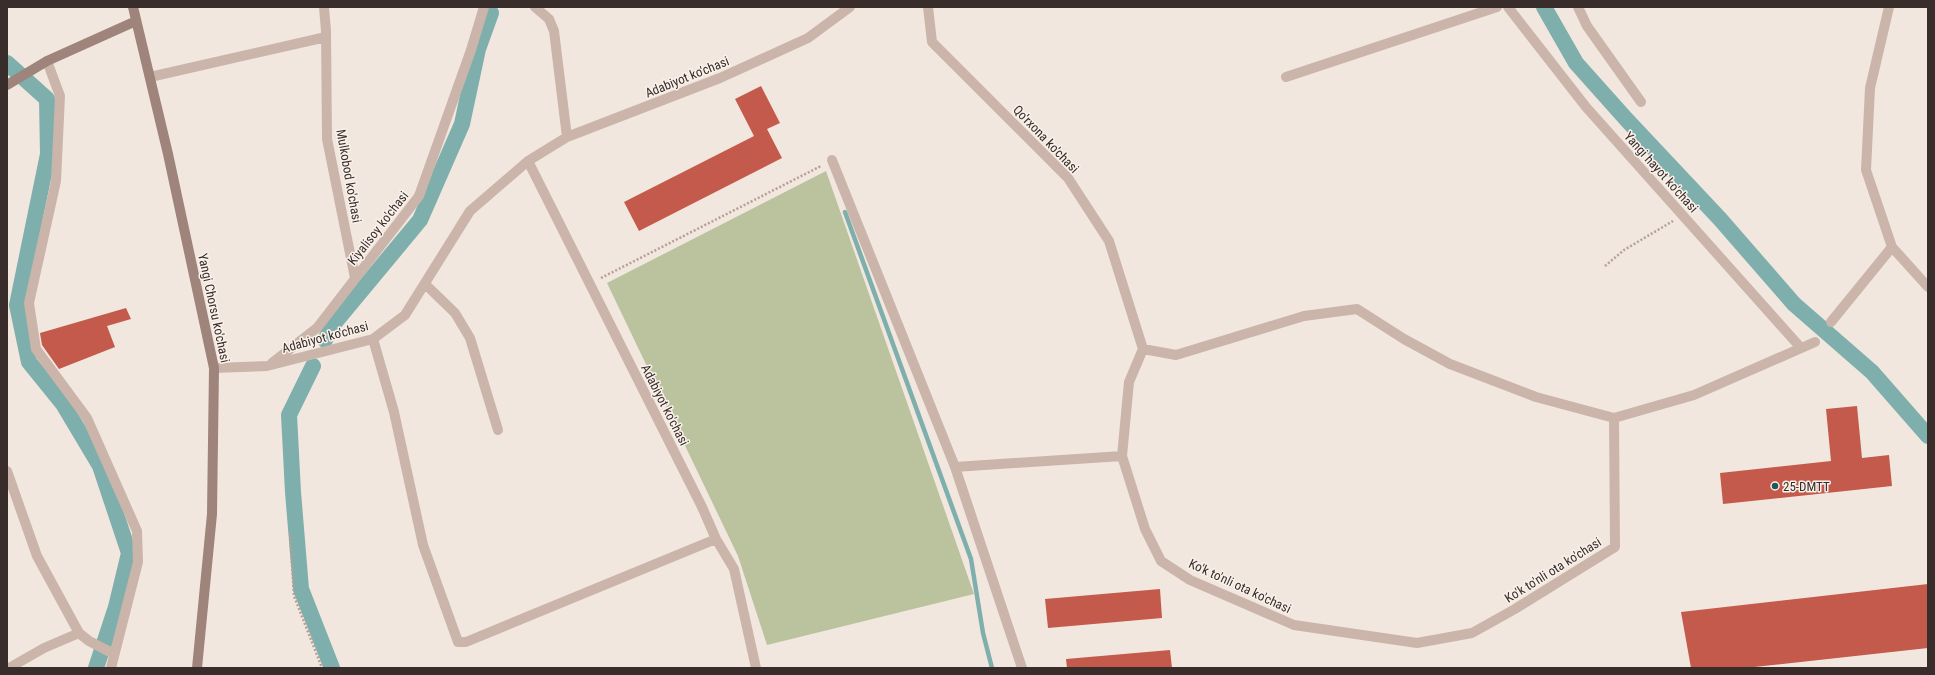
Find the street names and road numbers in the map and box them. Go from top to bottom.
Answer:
street label: Adabiyot ko'chasi [643,53,731,101]
street label: Qo'rxona ko'chasi [1010,102,1082,176]
street label: Mulkobod ko'chasi [333,128,365,224]
street label: Yangi hayot ko'chasi [1621,129,1701,215]
street label: Kiyalisoy ko'chasi [345,188,411,268]
street label: Yangi Chorsu ko'chasi [195,252,233,364]
street label: Adabiyot ko'chasi [280,318,370,356]
street label: Adabiyot ko'chasi [638,362,692,448]
street label: Ko'k to'nli ota ko'chasi [1502,534,1604,606]
street label: Ko'k to'nli ota ko'chasi [1187,556,1293,616]

